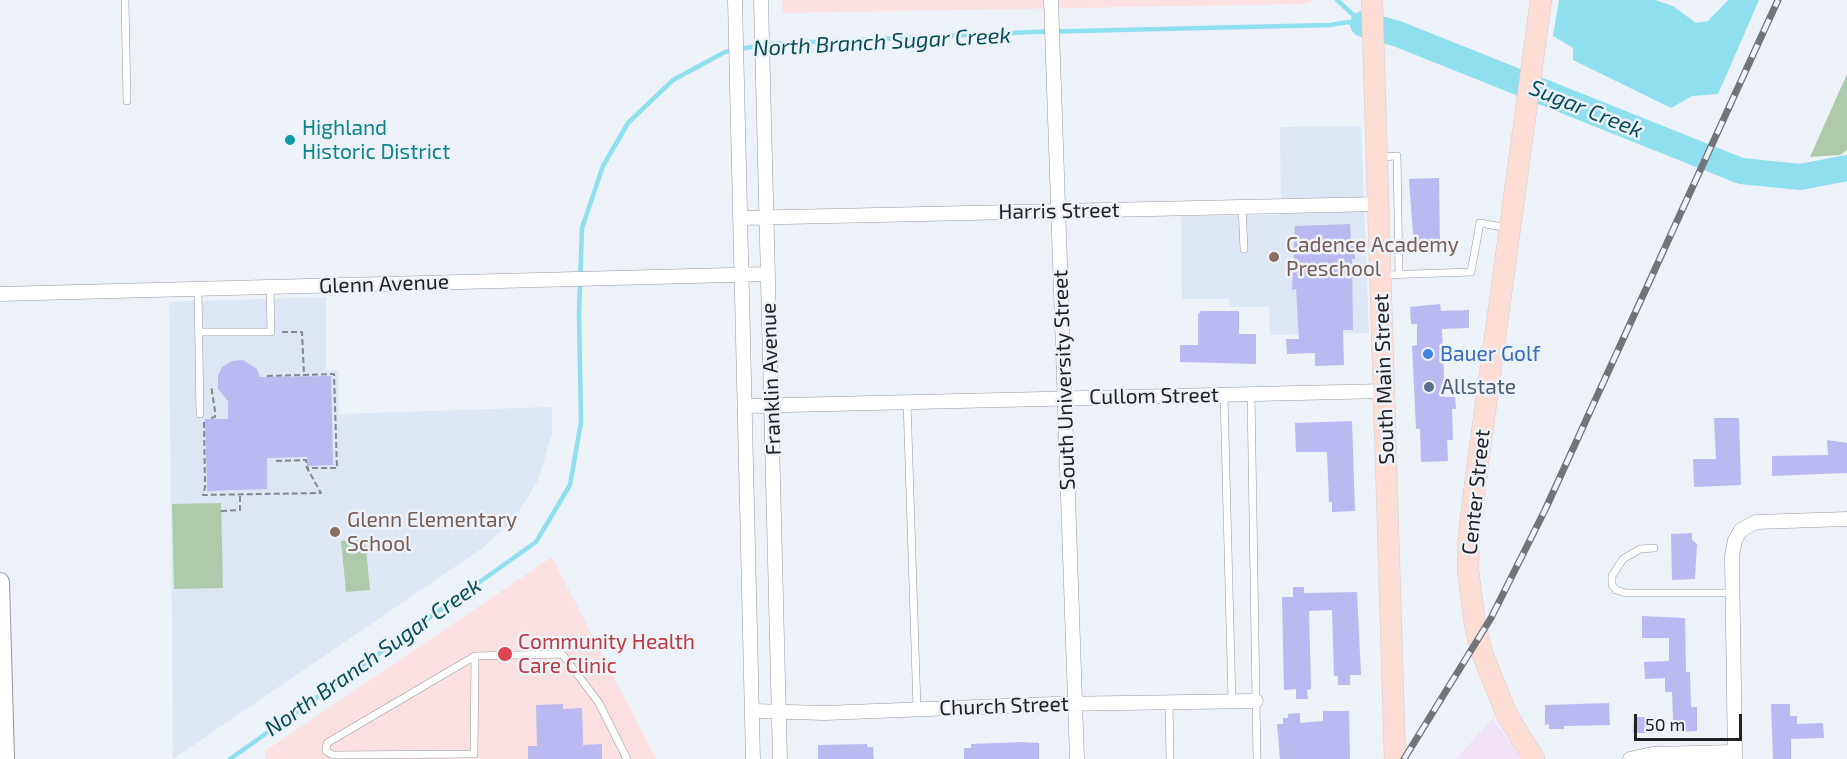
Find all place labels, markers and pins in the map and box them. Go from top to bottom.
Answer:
place label: Highland Historic District [302,115,450,165]
marker: Highland Historic District [283,133,297,147]
place label: Cadence Academy Preschool [1286,232,1459,282]
marker: Cadence Academy Preschool [1267,250,1281,264]
place label: Bauer Golf [1440,341,1540,367]
marker: Bauer Golf [1421,347,1435,361]
place label: Allstate [1441,374,1516,400]
marker: Allstate [1422,380,1436,394]
place label: Glenn Elementary School [347,507,517,557]
marker: Glenn Elementary School [328,525,342,539]
place label: Community Health Care Clinic [518,629,695,679]
marker: Community Health Care Clinic [496,645,514,663]

